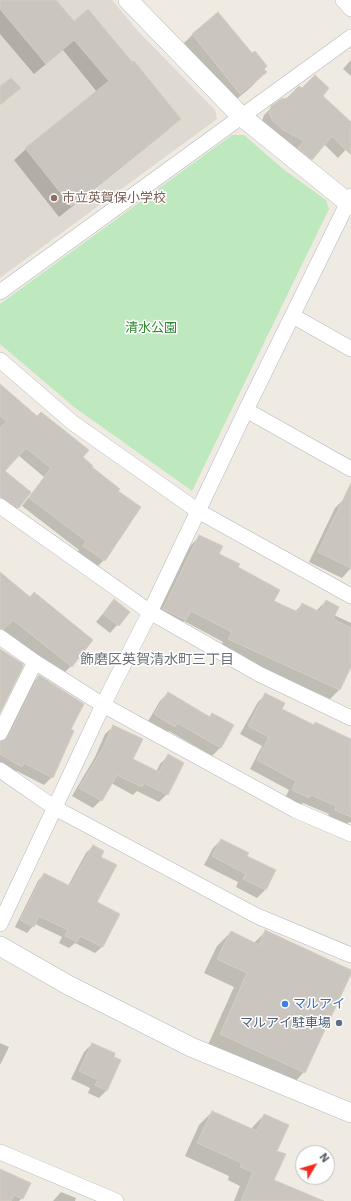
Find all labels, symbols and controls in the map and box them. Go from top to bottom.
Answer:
place label: 市立英賀保小学校 [62,190,166,206]
marker: 市立英賀保小学校 [49,193,59,203]
park label: 清水公園 [125,320,177,336]
district label: 飾磨区英賀清水町三丁目 [80,652,234,668]
place label: マルアイ [293,996,345,1012]
marker: マルアイ [280,999,290,1009]
place label: マルアイ駐車場 [240,1015,331,1031]
marker: マルアイ駐車場 [334,1018,344,1028]
north arrow [295,1145,335,1185]
text: N [316,1151,332,1165]

